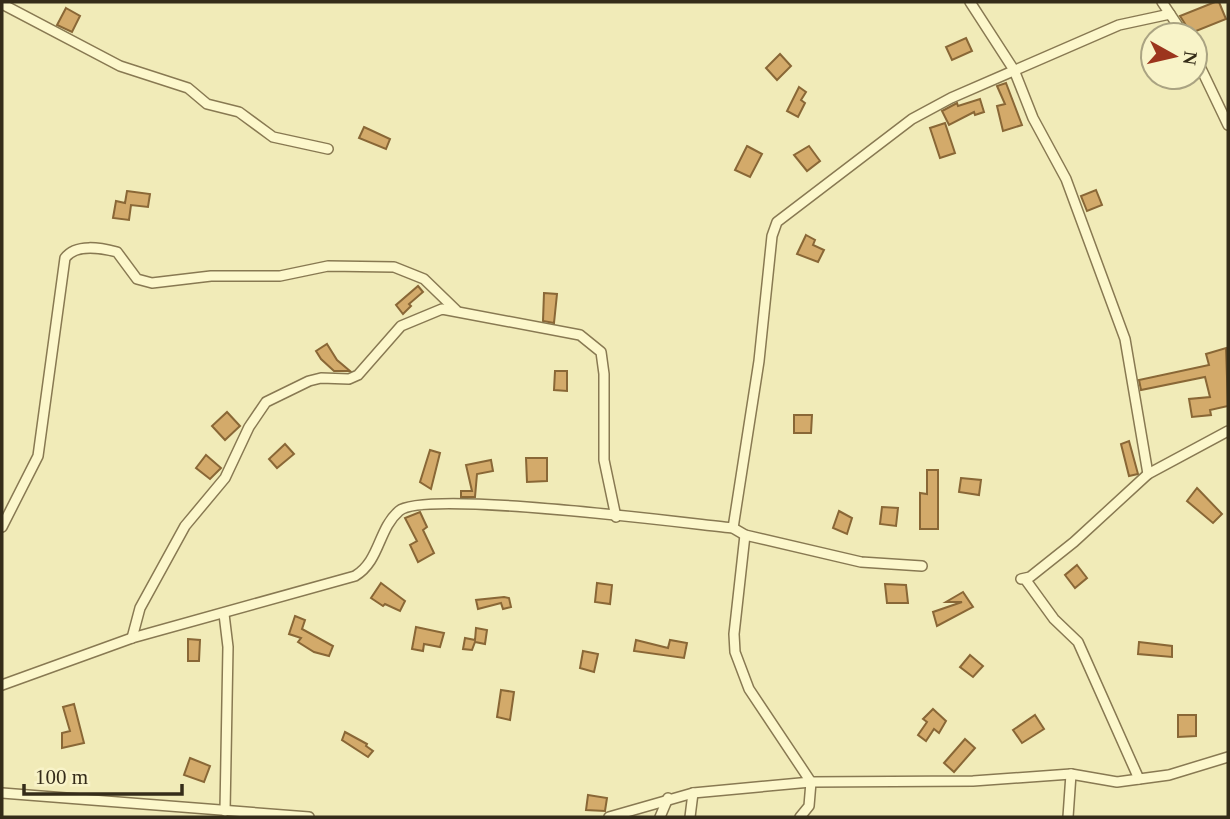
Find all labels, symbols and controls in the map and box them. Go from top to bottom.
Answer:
north arrow [1139,21,1209,91]
text: N [1179,50,1202,67]
scale bar [24,752,182,796]
text: 100 m [35,765,88,789]

